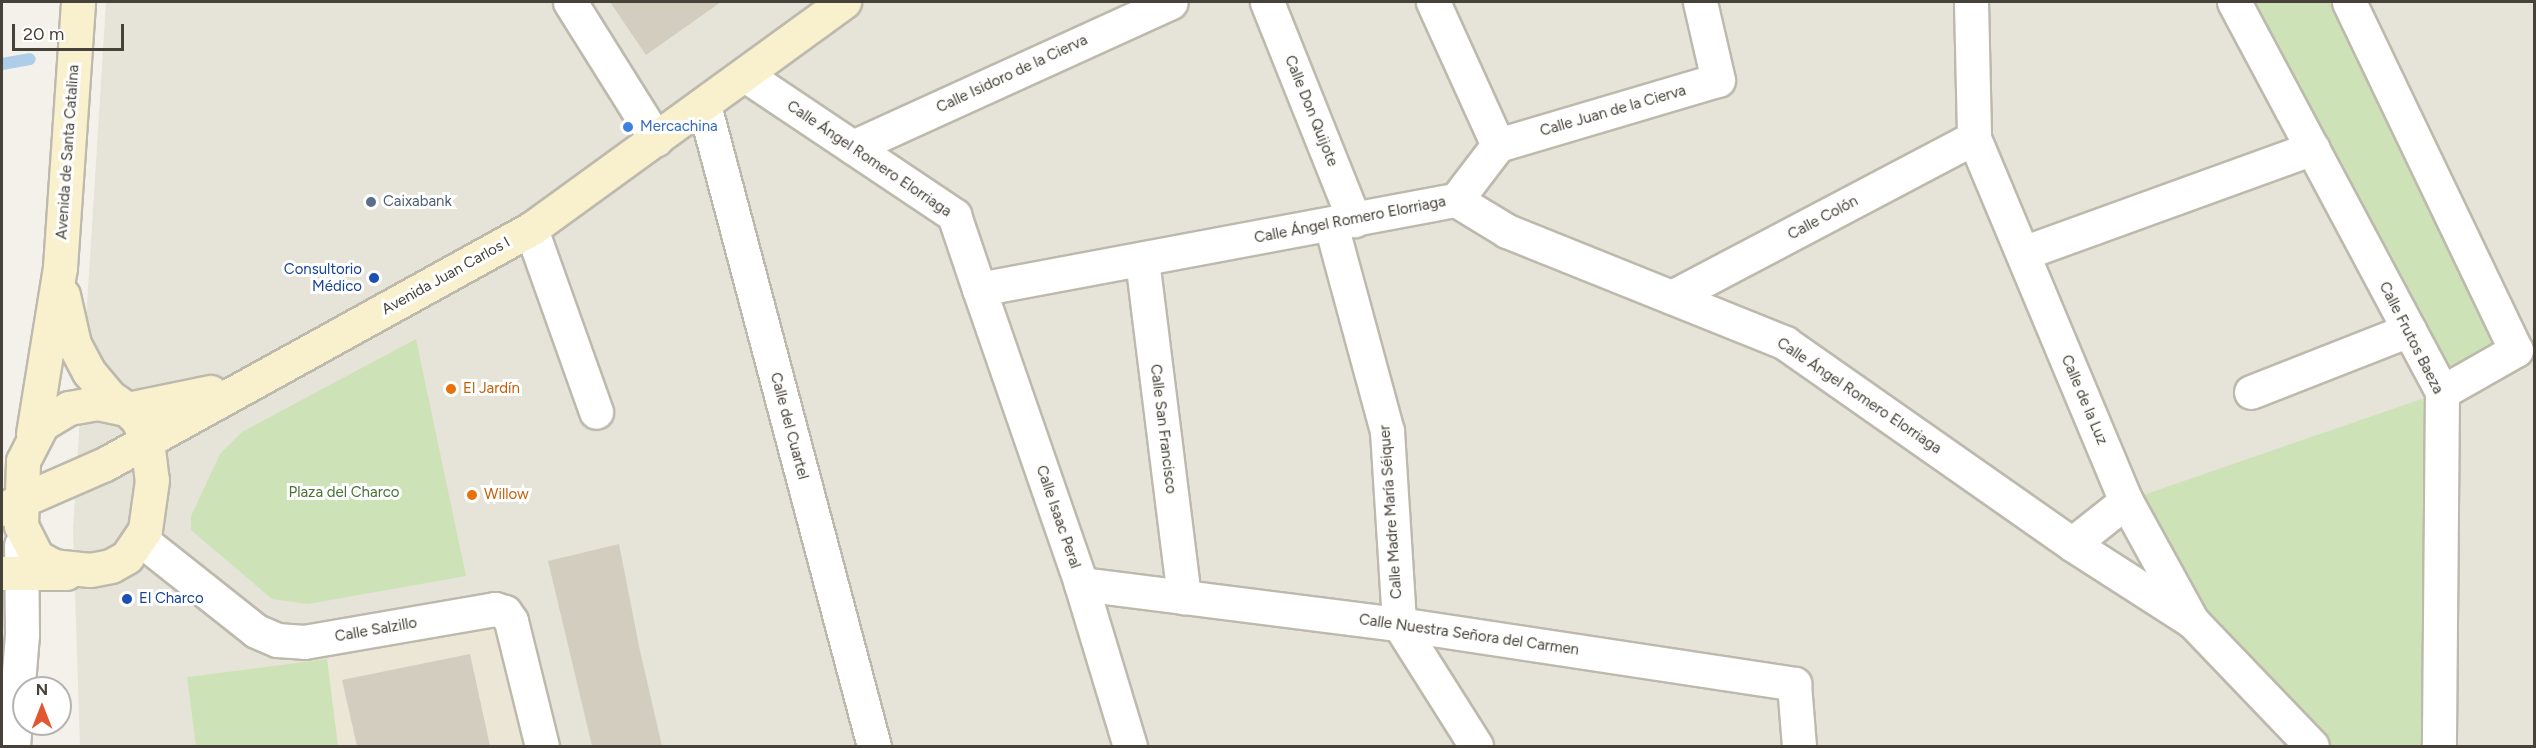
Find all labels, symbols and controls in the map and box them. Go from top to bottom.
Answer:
scale bar [15,12,128,50]
text: 20 m [23,23,64,45]
street label: Calle Isidoro de la Cierva [934,31,1090,117]
street label: Calle Don Quijote [1281,53,1341,169]
street label: Avenida de Santa Catalina [53,64,83,240]
street label: Calle Juan de la Cierva [1538,82,1688,140]
street label: Calle Ángel Romero Elorriaga [783,97,955,221]
place label: Mercachina [640,118,718,136]
marker: Mercachina [621,120,635,134]
street label: Calle Colón [1785,192,1861,244]
place label: Caixabank [383,193,452,211]
street label: Calle Ángel Romero Elorriaga [1253,193,1447,247]
marker: Caixabank [364,195,378,209]
street label: Avenida Juan Carlos I [379,233,513,319]
place label: Consultorio Médico [284,260,362,295]
marker: Consultorio Médico [367,271,381,285]
street label: Calle Frutos Baeza [2375,279,2447,397]
street label: Calle Ángel Romero Elorriaga [1773,334,1945,458]
street label: Calle de la Luz [2057,352,2111,448]
street label: Calle San Francisco [1146,363,1180,495]
street label: Calle del Cuartel [766,371,812,481]
place label: El Jardín [463,380,520,398]
marker: El Jardín [444,382,458,396]
street label: Calle Madre María Séiquer [1376,424,1406,600]
street label: Calle Isaac Peral [1032,463,1084,571]
park label: Plaza del Charco [288,484,400,502]
place label: Willow [484,486,529,504]
marker: Willow [465,488,479,502]
place label: El Charco [139,590,204,608]
marker: El Charco [120,592,134,606]
street label: Calle Nuestra Señora del Carmen [1358,611,1580,659]
street label: Calle Salzillo [333,614,419,646]
north arrow [12,676,72,736]
text: N [36,680,48,699]

